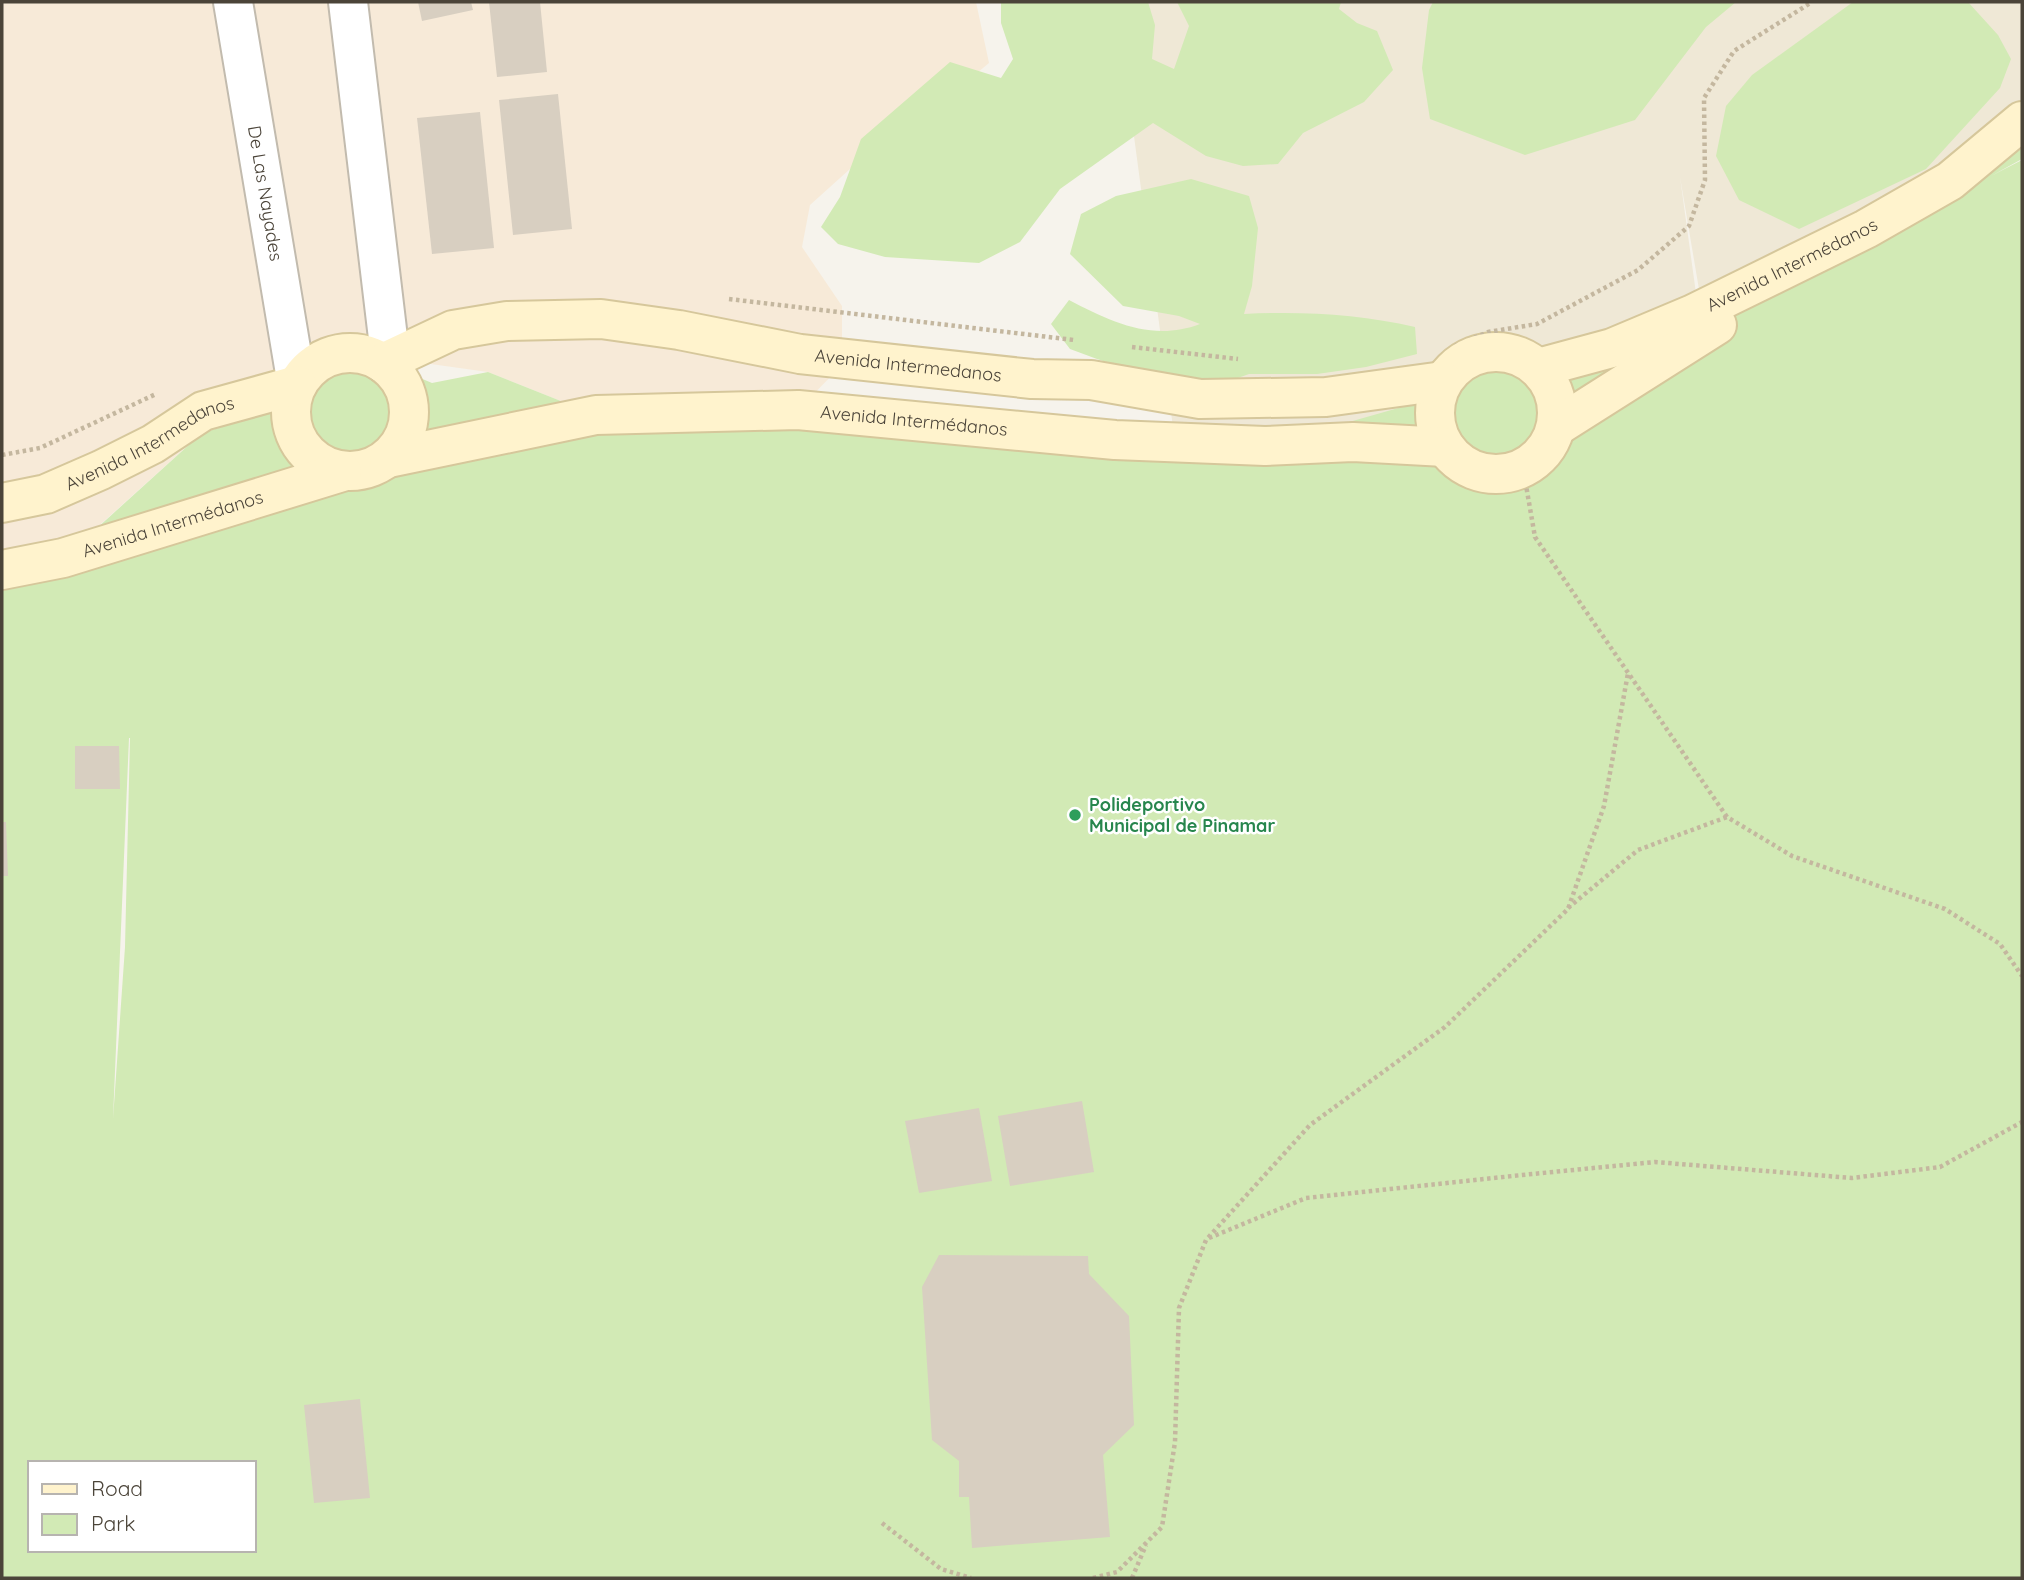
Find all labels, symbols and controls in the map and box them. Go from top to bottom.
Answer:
street label: De Las Nayades [243,124,288,263]
street label: Avenida Intermédanos [1703,213,1882,317]
street label: Avenida Intermedanos [813,344,1003,387]
street label: Avenida Intermedanos [61,391,237,495]
street label: Avenida Intermédanos [819,400,1009,441]
street label: Avenida Intermédanos [79,485,266,562]
place label: Polideportivo Municipal de Pinamar [1089,793,1275,837]
marker: Polideportivo Municipal de Pinamar [1067,807,1083,823]
legend [28,1461,256,1552]
text: Road [91,1475,143,1501]
text: Park [91,1510,135,1536]

